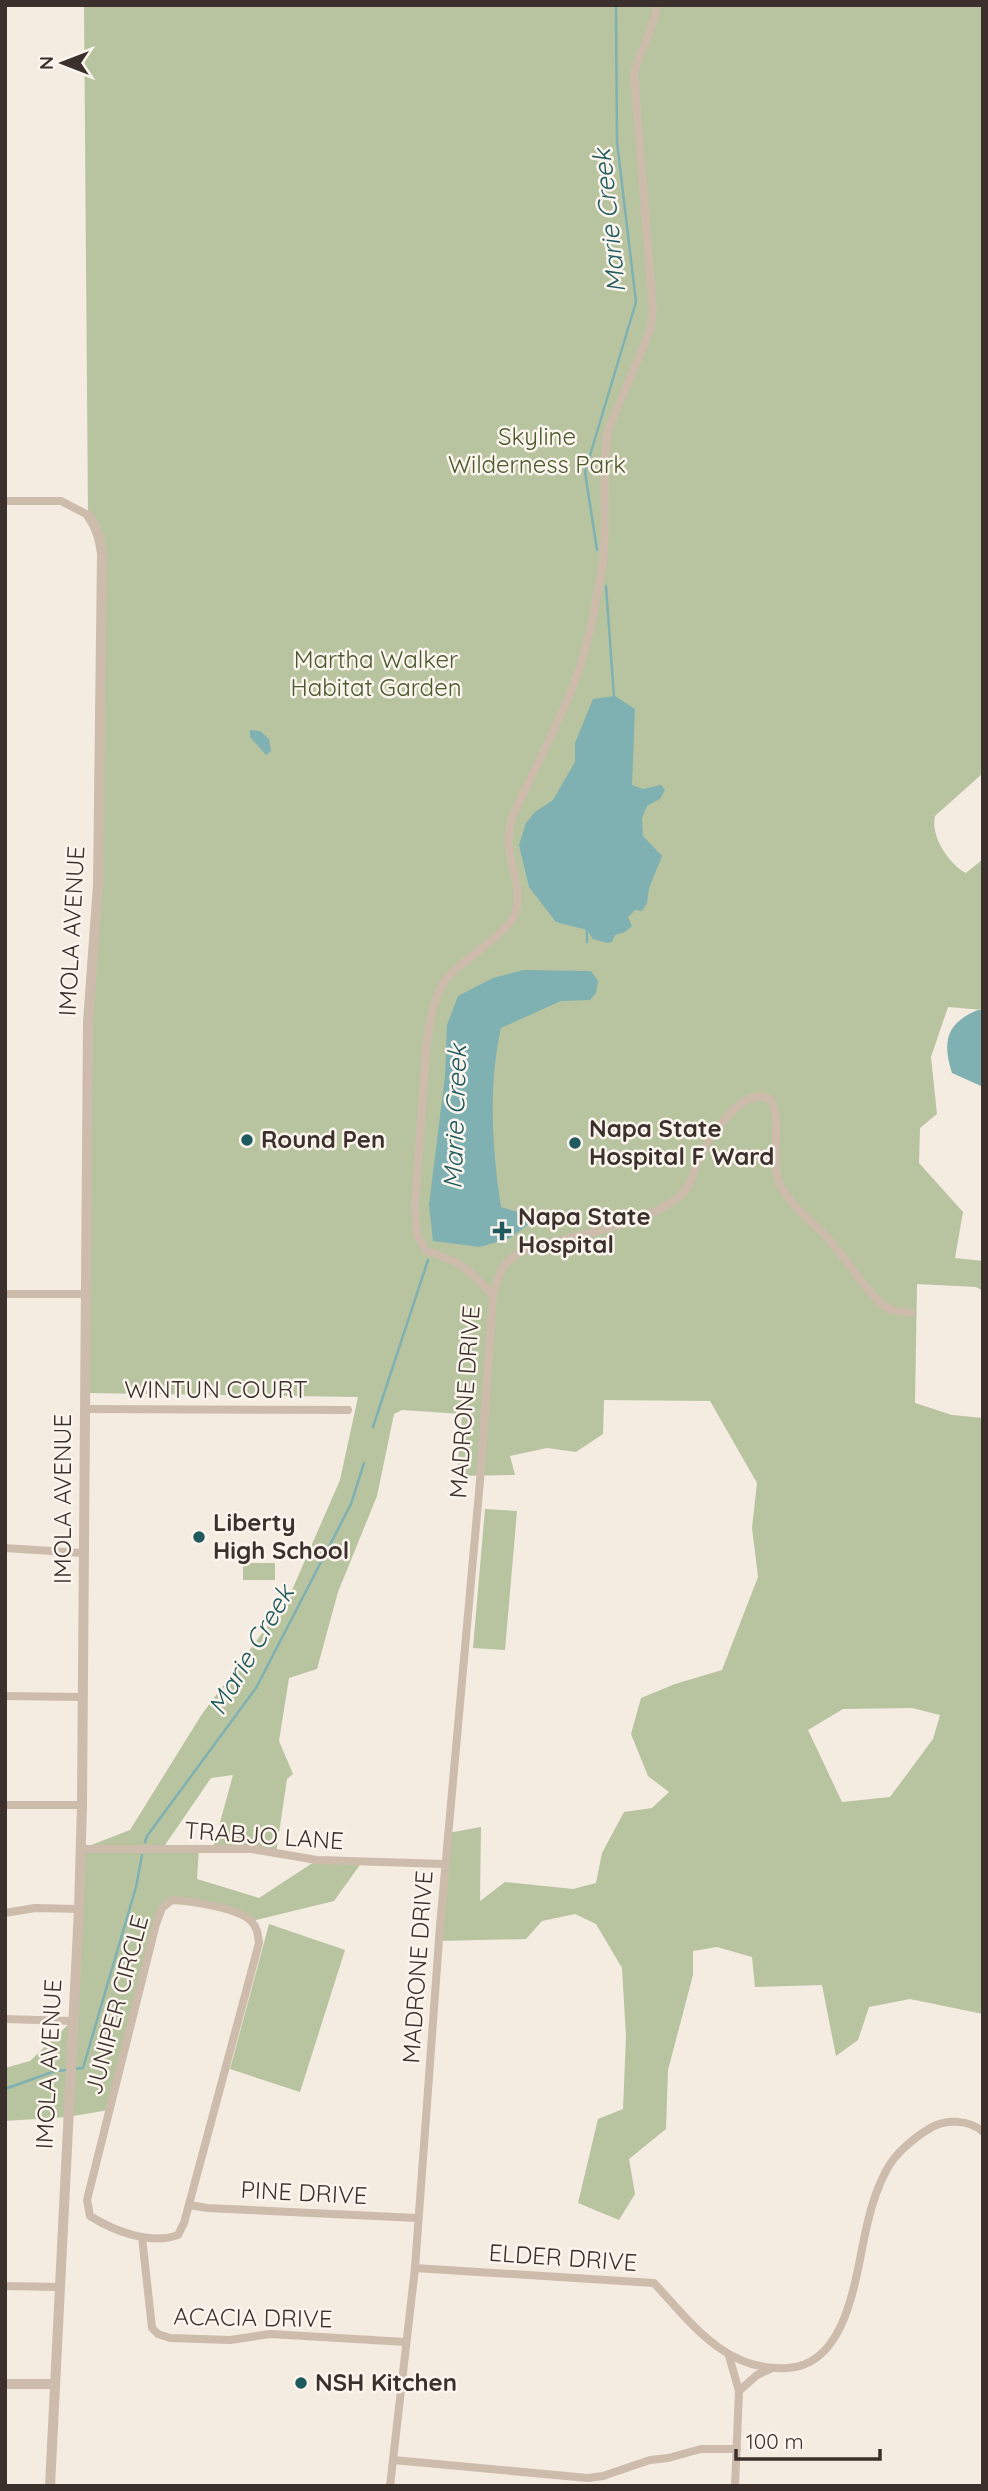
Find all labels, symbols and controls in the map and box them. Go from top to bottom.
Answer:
north arrow [28,28,98,98]
text: N [34,56,58,70]
water label: Marie Creek [584,145,632,295]
park label: Skyline Wilderness Park [448,421,626,479]
park label: Martha Walker Habitat Garden [290,644,462,702]
street label: IMOLA AVENUE [52,845,90,1017]
water label: Marie Creek [435,1042,474,1190]
place label: Napa State Hospital F Ward [589,1113,774,1171]
place label: Round Pen [261,1124,385,1154]
marker: Round Pen [239,1132,255,1148]
marker: Napa State Hospital F Ward [567,1135,583,1151]
place label: Napa State Hospital [518,1201,651,1259]
marker: Napa State Hospital [492,1221,512,1241]
street label: MADRONE DRIVE [442,1304,486,1499]
street label: WINTUN COURT [124,1374,308,1404]
street label: IMOLA AVENUE [47,1414,77,1584]
place label: Liberty High School [213,1507,349,1565]
marker: Liberty High School [191,1529,207,1545]
water label: Marie Creek [200,1577,302,1720]
street label: TRABJO LANE [183,1814,345,1856]
street label: MADRONE DRIVE [395,1869,439,2064]
street label: JUNIPER CIRCLE [78,1912,154,2098]
street label: IMOLA AVENUE [29,1978,67,2150]
street label: PINE DRIVE [240,2174,368,2210]
street label: ELDER DRIVE [488,2237,638,2277]
street label: ACACIA DRIVE [173,2301,333,2333]
place label: NSH Kitchen [315,2367,457,2397]
marker: NSH Kitchen [293,2375,309,2391]
scale bar [736,2418,880,2462]
text: 100 m [746,2428,804,2454]

